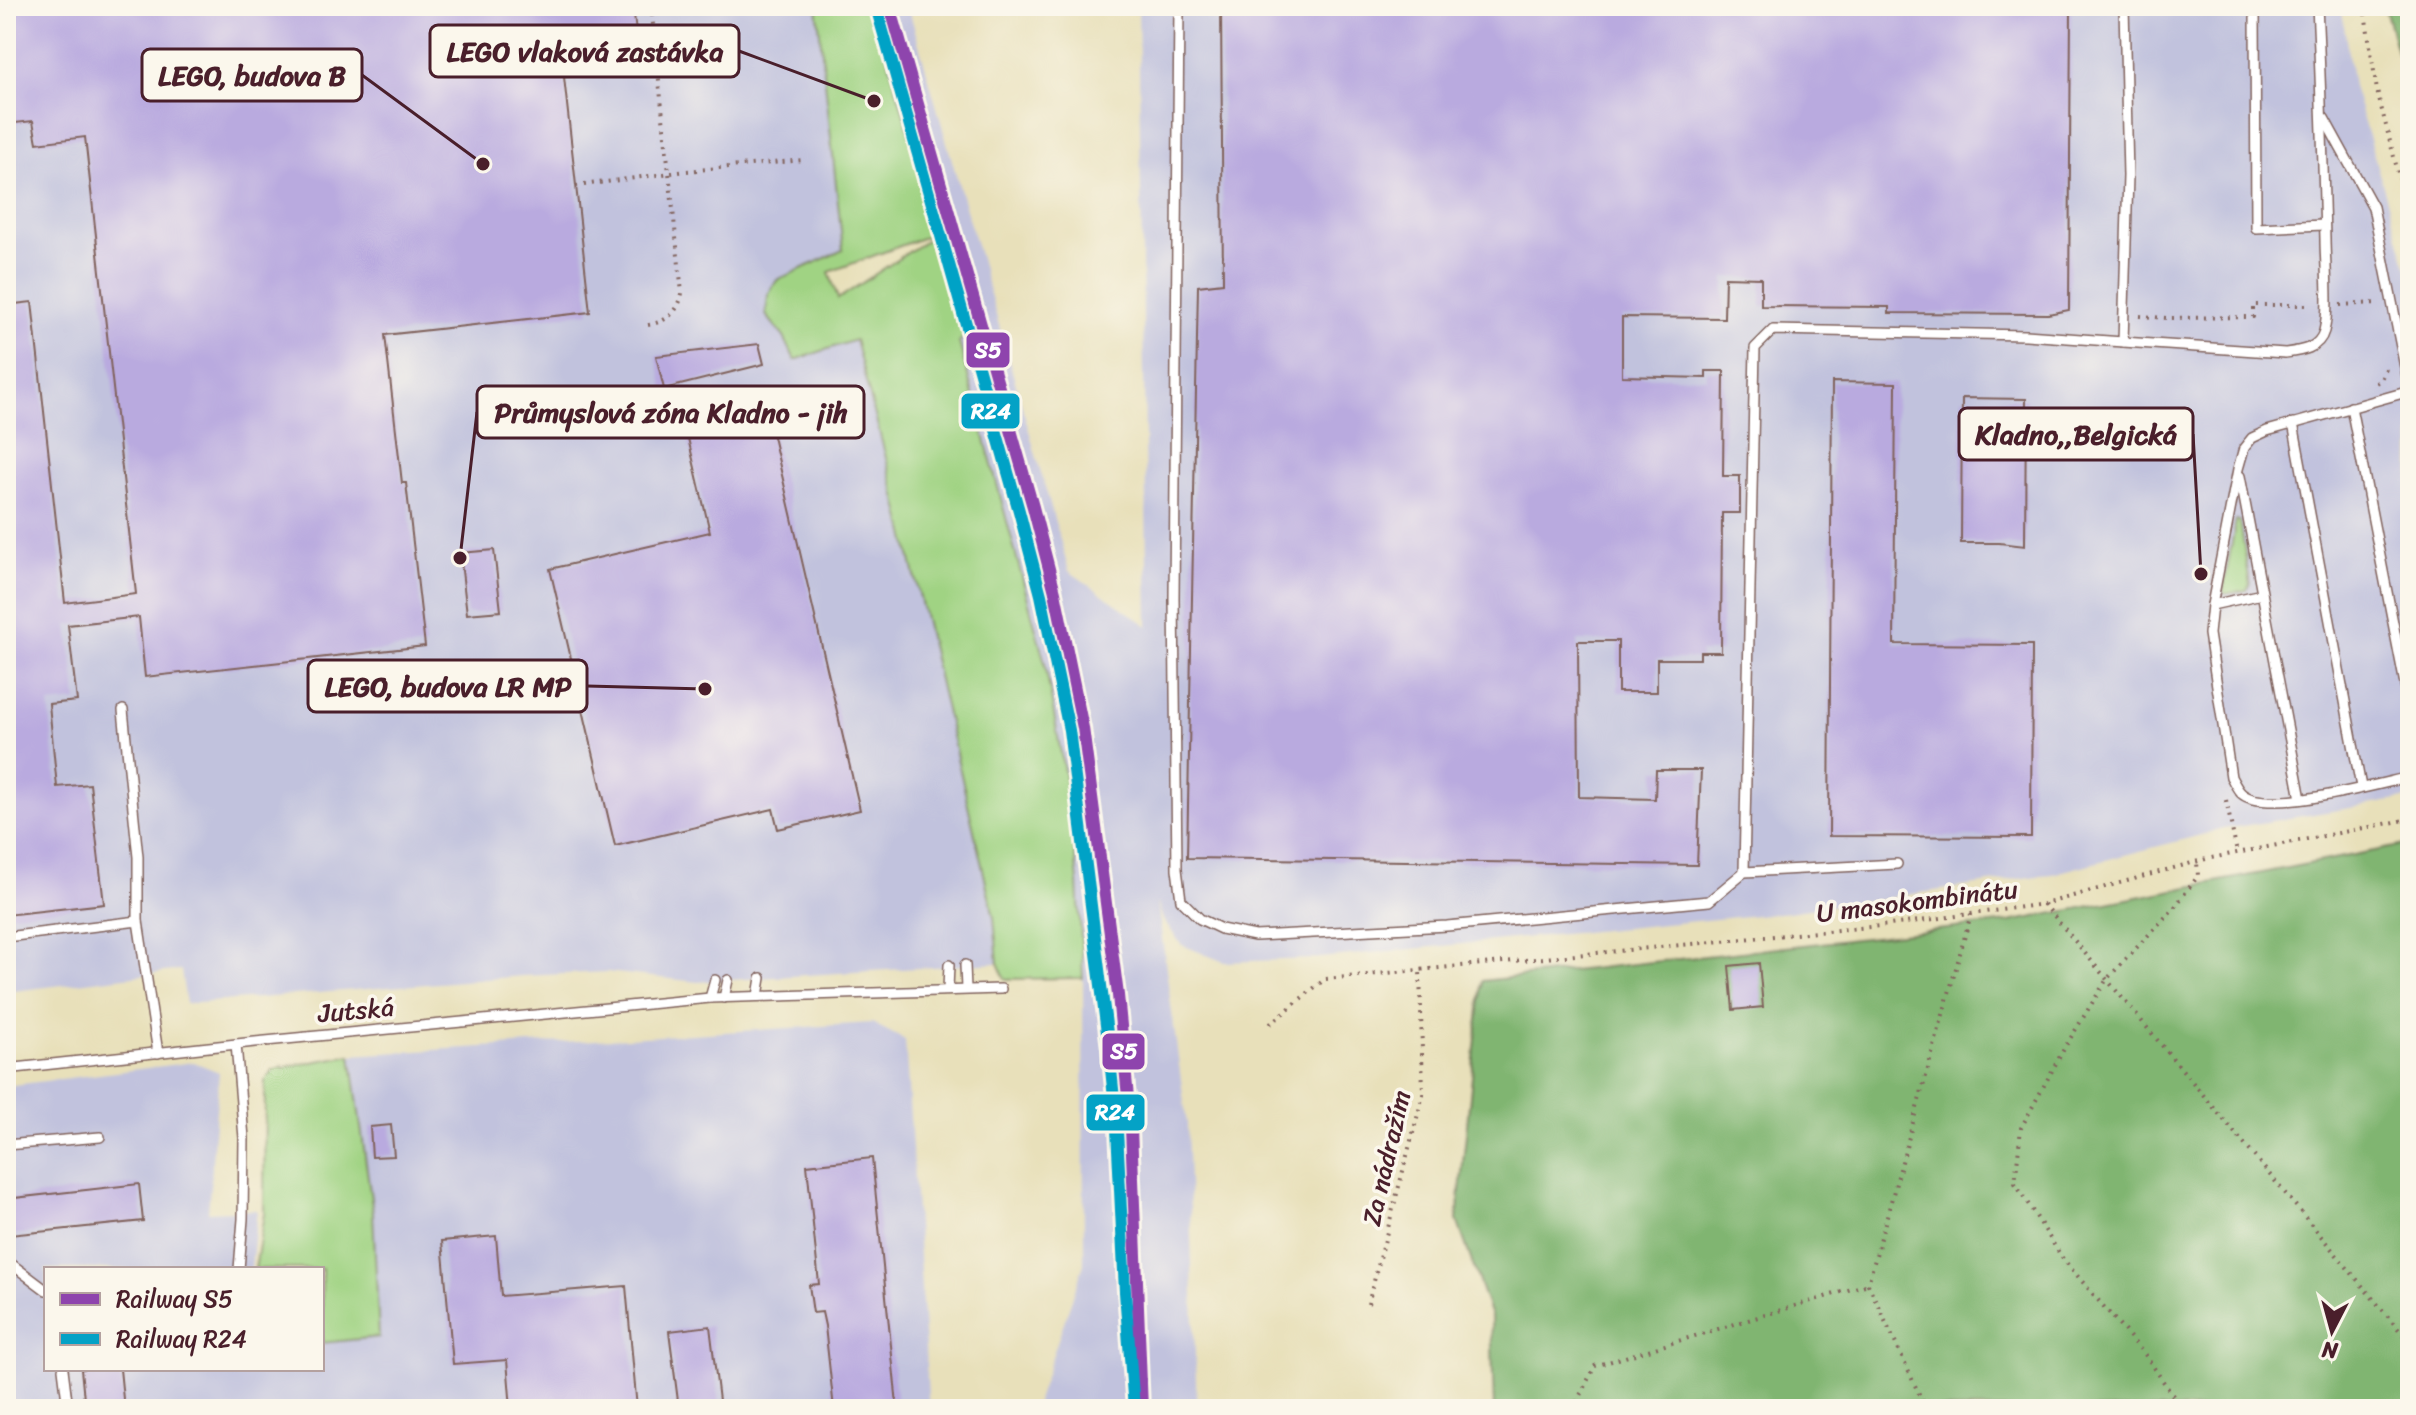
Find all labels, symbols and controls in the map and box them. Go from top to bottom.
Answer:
callout: LEGO vlaková zastávka [430,25,739,77]
text: LEGO vlaková zastávka [447,27,723,76]
callout: LEGO, budova B [142,49,362,101]
text: LEGO, budova B [158,51,346,100]
line badge: S5 [965,331,1011,369]
text: S5 [973,331,1002,370]
callout: Průmyslová zóna Kladno - jih [477,386,864,438]
text: Průmyslová zóna Kladno - jih [494,388,848,437]
line badge: R24 [960,392,1021,430]
text: R24 [970,392,1011,431]
callout: Kladno,,Belgická [1959,408,2193,460]
text: Kladno,,Belgická [1974,410,2177,459]
callout: LEGO, budova LR MP [308,660,587,712]
text: LEGO, budova LR MP [324,662,573,711]
street label: U masokombinátu [1814,866,2020,936]
street label: Jutská [315,984,396,1036]
line badge: S5 [1101,1032,1146,1071]
text: S5 [1109,1032,1138,1071]
street label: Za nádražím [1348,1086,1424,1230]
line badge: R24 [1085,1093,1146,1132]
text: R24 [1094,1093,1135,1132]
legend [44,1267,324,1371]
text: Railway S5 [116,1278,233,1320]
north arrow [2292,1291,2372,1371]
text: Railway R24 [116,1318,247,1360]
text: N [2320,1330,2341,1371]

